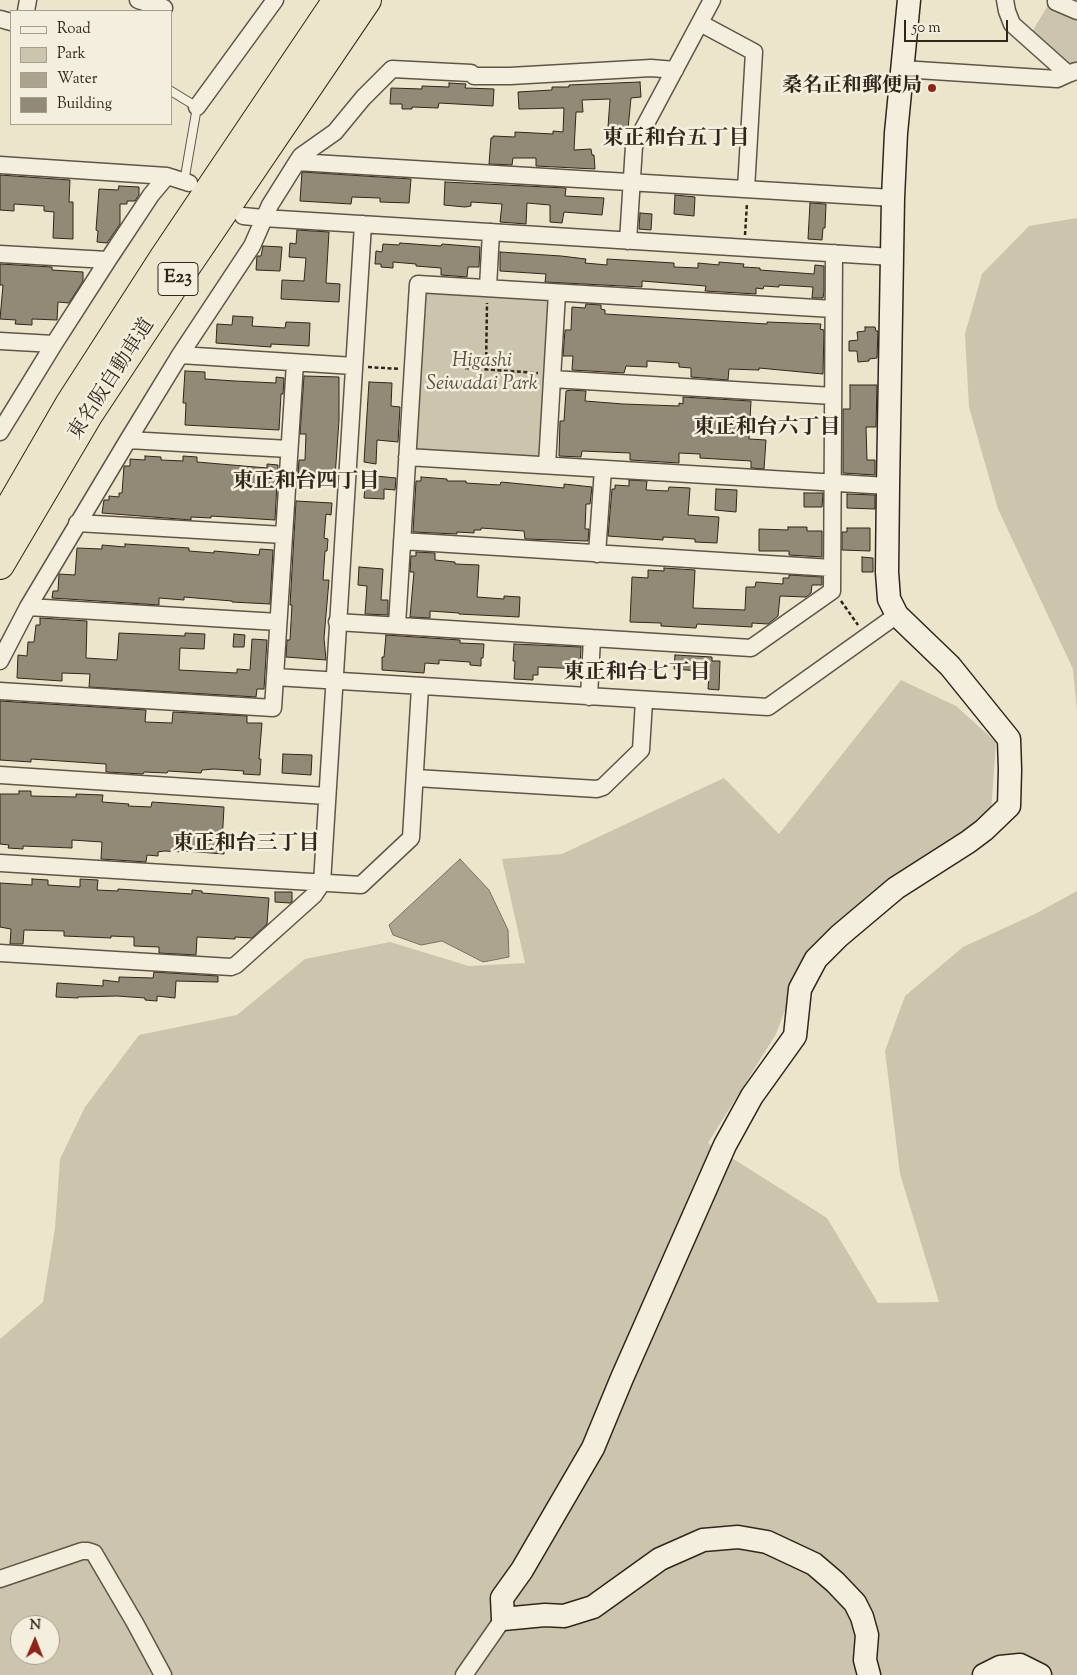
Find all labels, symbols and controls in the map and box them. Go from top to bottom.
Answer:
legend [10,10,172,125]
scale bar [907,10,1011,42]
text: 50 m [912,18,941,39]
text: Road [57,19,91,40]
text: Park [57,44,86,65]
text: Water [57,69,97,90]
place label: 桑名正和郵便局 [782,76,922,100]
marker: 桑名正和郵便局 [926,82,938,94]
text: Building [57,94,112,115]
district label: 東正和台五丁目 [603,127,749,153]
road number: E23 [158,262,198,296]
street label: 東名阪自動車道 [65,315,161,445]
park label: Higashi Seiwadai Park [426,351,538,398]
district label: 東正和台六丁目 [694,416,840,442]
district label: 東正和台四丁目 [233,470,379,496]
district label: 東正和台七丁目 [564,661,710,687]
district label: 東正和台三丁目 [173,832,319,858]
north arrow [10,1615,60,1665]
text: N [29,1616,41,1636]

